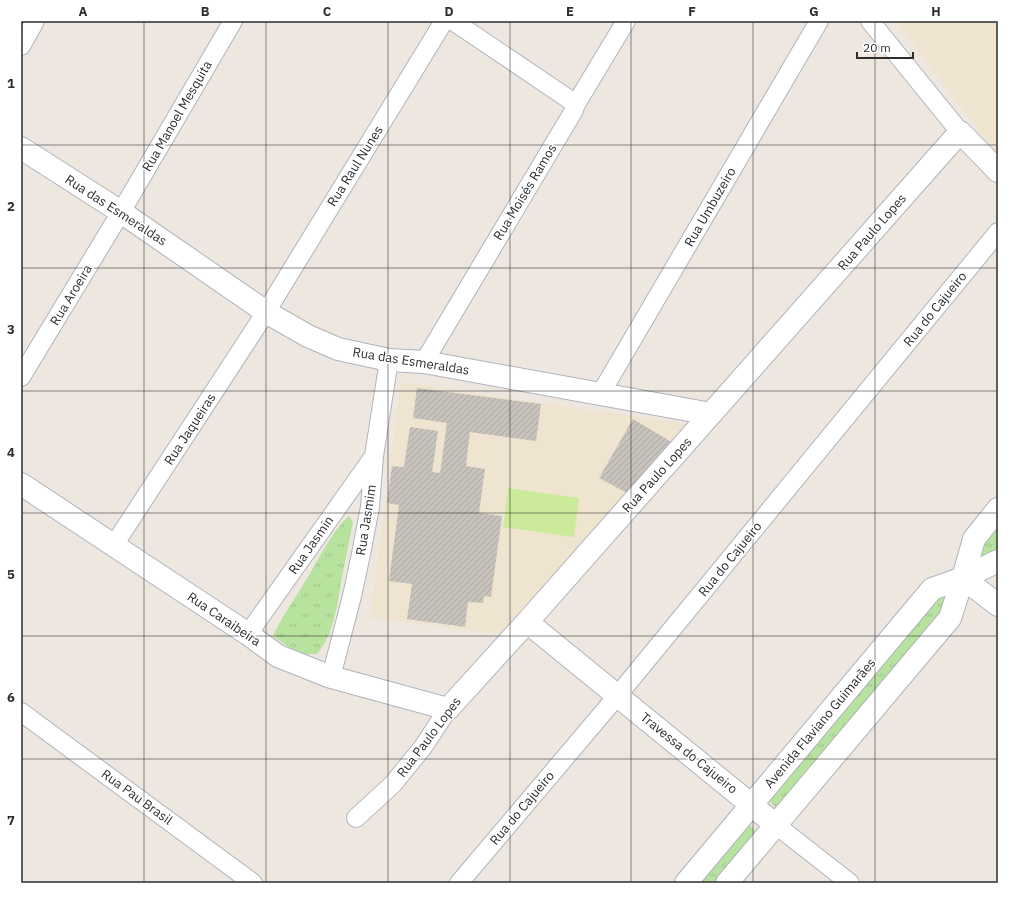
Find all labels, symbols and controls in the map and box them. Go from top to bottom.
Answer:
text: A [79,3,88,20]
text: B [201,3,210,20]
text: C [323,3,332,20]
text: D [444,3,454,20]
text: E [566,3,574,20]
text: F [688,3,696,20]
text: G [809,3,819,20]
text: H [931,3,941,20]
scale bar [857,34,913,60]
text: 20 m [863,40,891,55]
street label: Rua Manoel Mesquita [138,57,216,175]
text: 1 [7,75,15,92]
street label: Rua Raul Nunes [323,122,387,210]
street label: Rua Moisés Ramos [489,141,561,243]
street label: Rua Umbuzeiro [680,164,740,250]
street label: Rua das Esmeraldas [62,171,170,249]
street label: Rua Paulo Lopes [834,190,910,274]
text: 2 [7,198,15,215]
street label: Rua Aroeira [46,261,96,329]
street label: Rua do Cajueiro [900,268,970,350]
text: 3 [7,321,15,338]
street label: Rua das Esmeraldas [351,343,471,379]
street label: Rua Jaqueiras [160,390,220,468]
street label: Rua Paulo Lopes [618,434,696,516]
text: 4 [7,444,15,461]
street label: Rua Jasmim [352,483,380,557]
street label: Rua Jasmin [285,512,337,578]
street label: Rua do Cajueiro [695,518,765,600]
text: 5 [7,566,15,583]
street label: Rua Caraibeira [184,588,264,650]
street label: Avenida Flaviano Guimarães [761,654,879,792]
text: 6 [7,689,15,706]
street label: Rua Paulo Lopes [393,693,465,781]
street label: Travessa do Cajueiro [637,709,741,797]
street label: Rua Pau Brasil [98,765,176,829]
street label: Rua do Cajueiro [486,767,558,849]
text: 7 [7,812,15,829]

